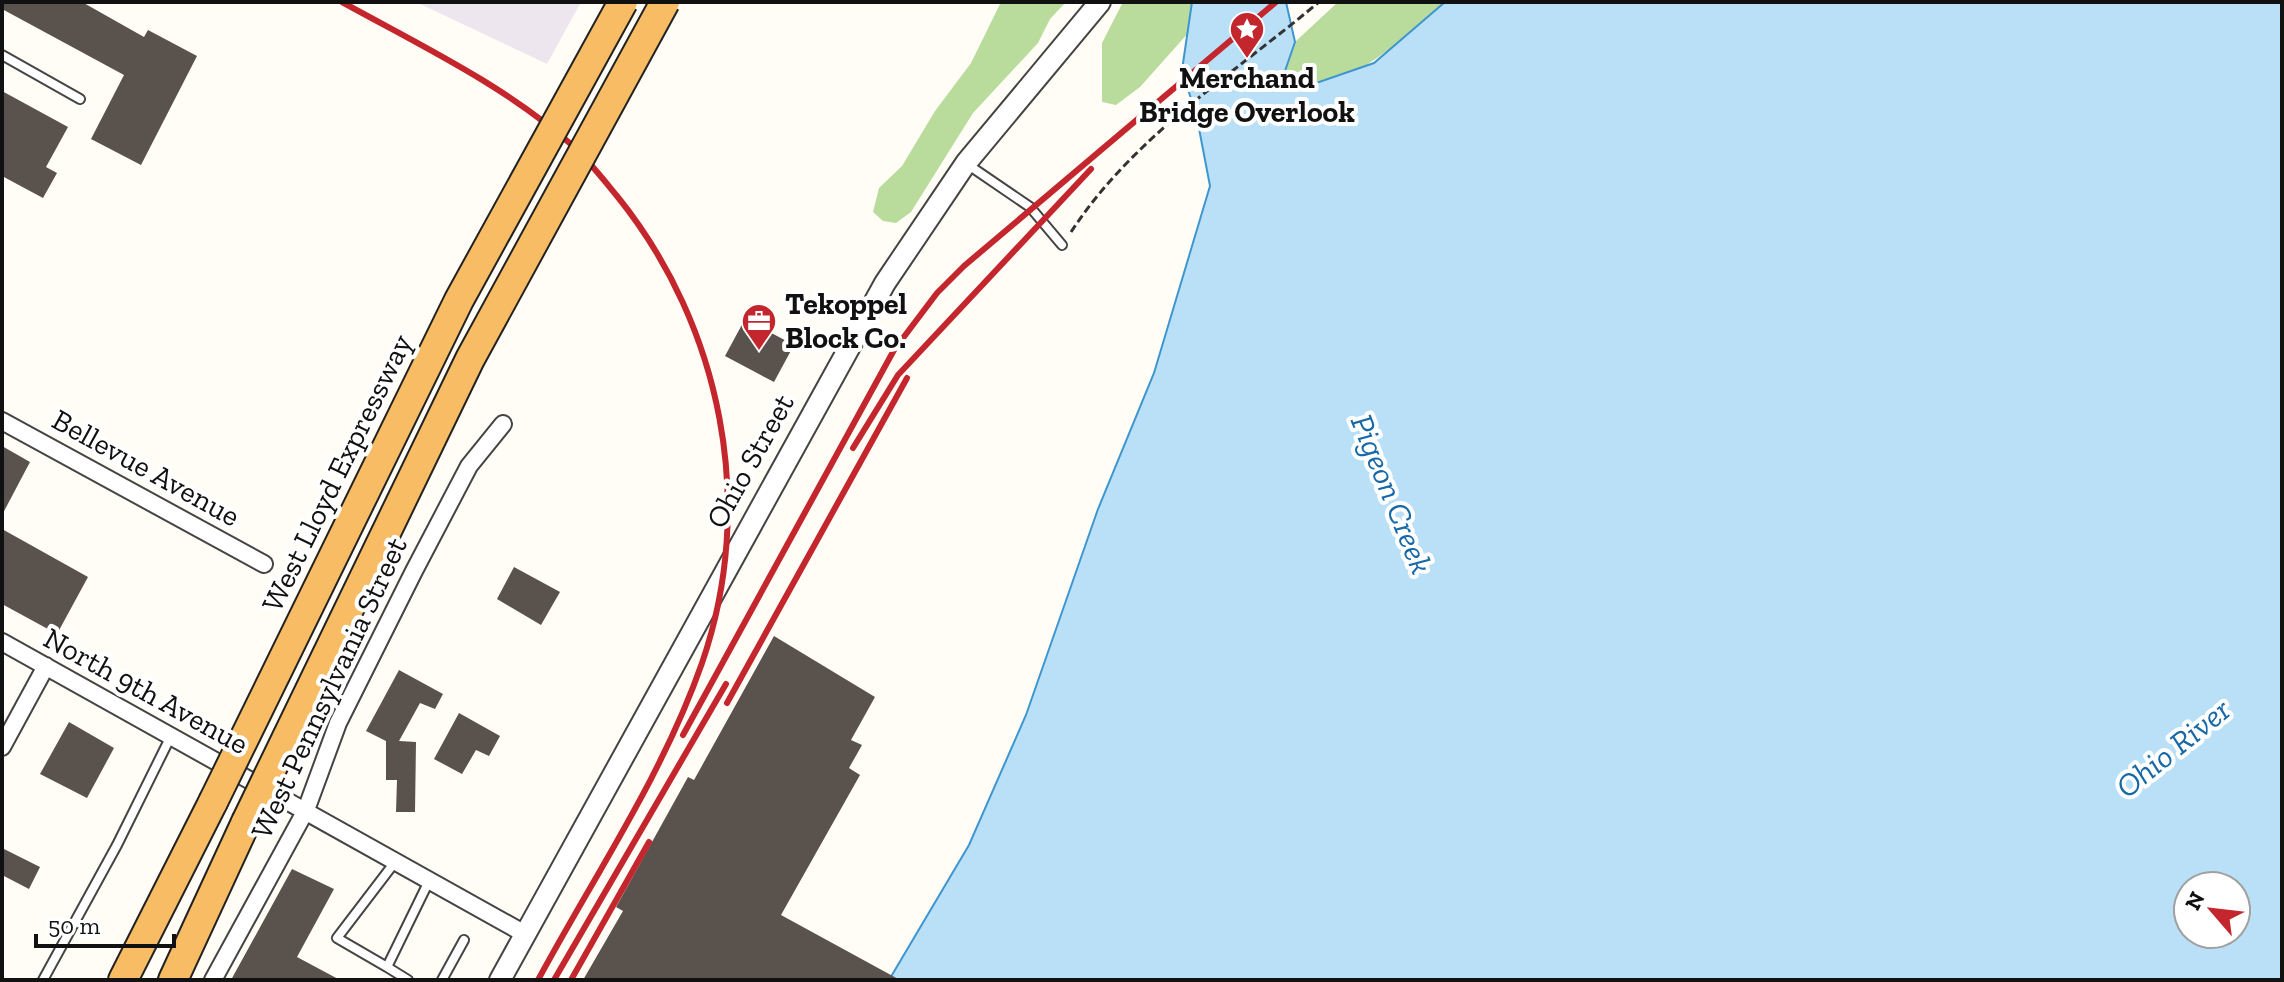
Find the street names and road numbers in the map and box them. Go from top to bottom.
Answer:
street label: West Lloyd Expressway [254,328,420,618]
street label: Ohio Street [698,388,802,534]
street label: Bellevue Avenue [46,402,246,534]
street label: West Pennsylvania Street [243,532,415,844]
street label: North 9th Avenue [37,620,255,762]

